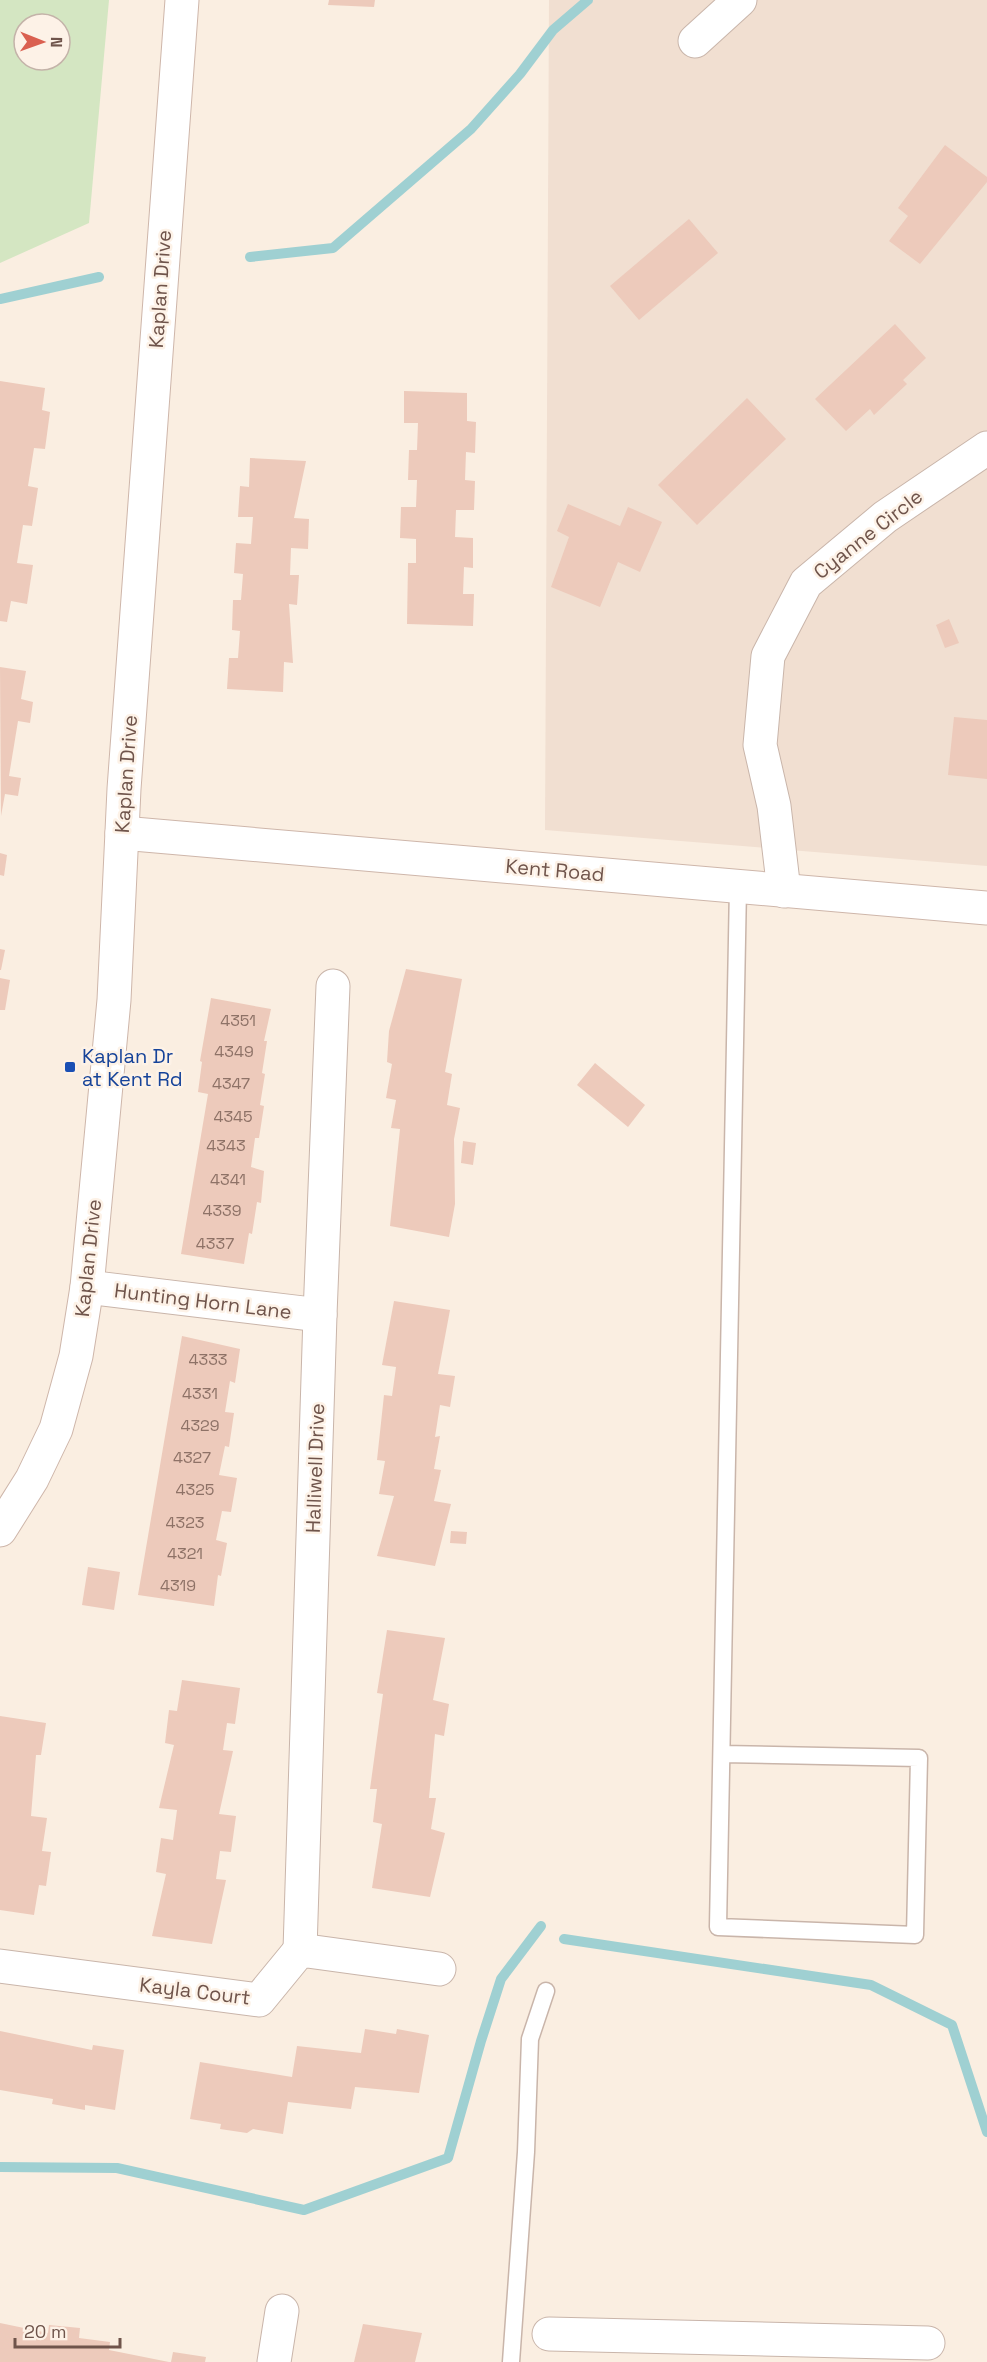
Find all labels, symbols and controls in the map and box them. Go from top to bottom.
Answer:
north arrow [12,12,72,72]
text: N [46,37,67,48]
street label: Kaplan Drive [143,229,177,349]
street label: Cyanne Circle [808,483,928,585]
street label: Kaplan Drive [109,714,143,834]
street label: Kent Road [505,853,605,887]
house number: 4351 [220,1010,256,1031]
house number: 4349 [214,1041,254,1062]
place label: Kaplan Dr at Kent Rd [82,1043,183,1092]
marker: Kaplan Dr at Kent Rd [63,1060,77,1074]
house number: 4347 [212,1073,250,1094]
house number: 4345 [213,1106,253,1127]
house number: 4343 [206,1135,246,1156]
house number: 4341 [210,1169,246,1190]
street label: Kaplan Drive [69,1198,107,1318]
house number: 4339 [202,1200,242,1221]
house number: 4337 [196,1233,234,1254]
street label: Hunting Horn Lane [113,1277,293,1325]
house number: 4333 [189,1349,228,1370]
house number: 4331 [182,1383,218,1404]
street label: Halliwell Drive [300,1403,330,1533]
house number: 4329 [180,1415,220,1436]
house number: 4327 [173,1447,211,1468]
house number: 4325 [176,1479,214,1500]
house number: 4323 [166,1512,204,1533]
house number: 4321 [167,1543,203,1564]
house number: 4319 [160,1575,196,1596]
street label: Kayla Court [138,1971,252,2011]
scale bar [15,2311,120,2349]
text: 20 m [24,2320,67,2343]

